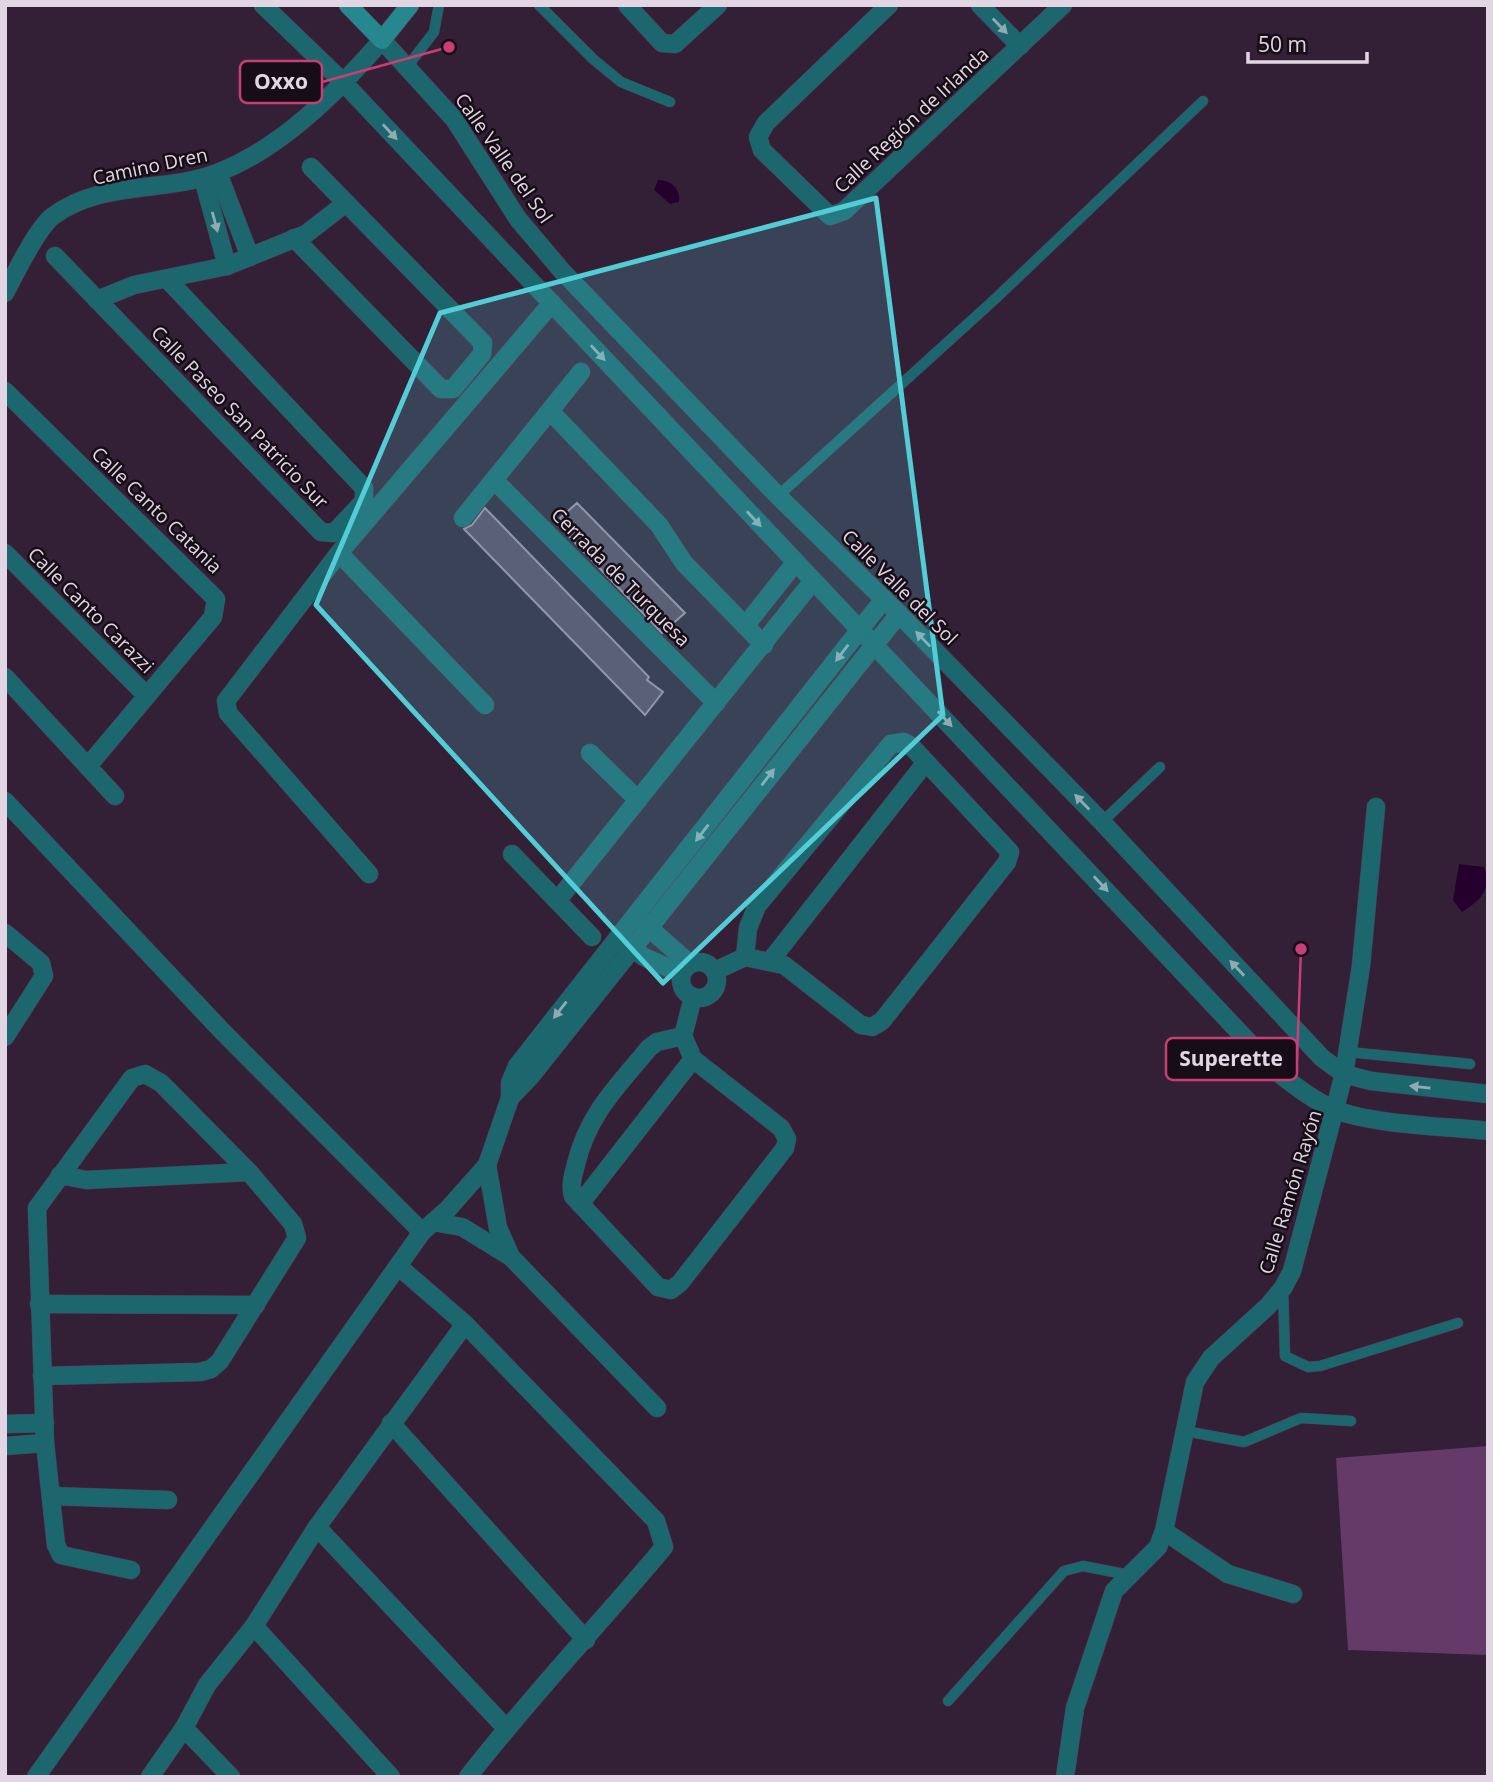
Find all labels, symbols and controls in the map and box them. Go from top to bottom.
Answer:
one-way arrow [992,17,1009,34]
scale bar [1248,21,1367,65]
text: 50 m [1258,30,1307,58]
street label: Calle Región de Irlanda [828,41,994,199]
callout: Oxxo [240,61,322,103]
text: Oxxo [254,67,308,95]
street label: Calle Valle del Sol [449,88,559,228]
one-way arrow [381,123,398,140]
street label: Camino Dren [90,141,210,191]
one-way arrow [210,211,221,233]
street label: Calle Paseo San Patricio Sur [146,320,335,514]
one-way arrow [590,344,606,361]
street label: Calle Canto Catania [86,441,228,579]
street label: Cerrada de Turquesa [546,502,696,652]
one-way arrow [745,510,761,527]
street label: Calle Valle del Sol [837,524,963,650]
street label: Calle Canto Carazzi [22,541,160,679]
one-way arrow [916,631,932,648]
one-way arrow [835,644,849,662]
one-way arrow [936,710,952,727]
one-way arrow [760,769,775,786]
one-way arrow [1075,794,1091,811]
one-way arrow [695,824,710,841]
one-way arrow [1092,875,1108,892]
one-way arrow [1230,960,1246,977]
one-way arrow [553,1001,568,1019]
callout: Superette [1166,1038,1297,1080]
text: Superette [1179,1044,1283,1072]
one-way arrow [1409,1081,1431,1092]
street label: Calle Ramón Rayón [1253,1107,1327,1277]

